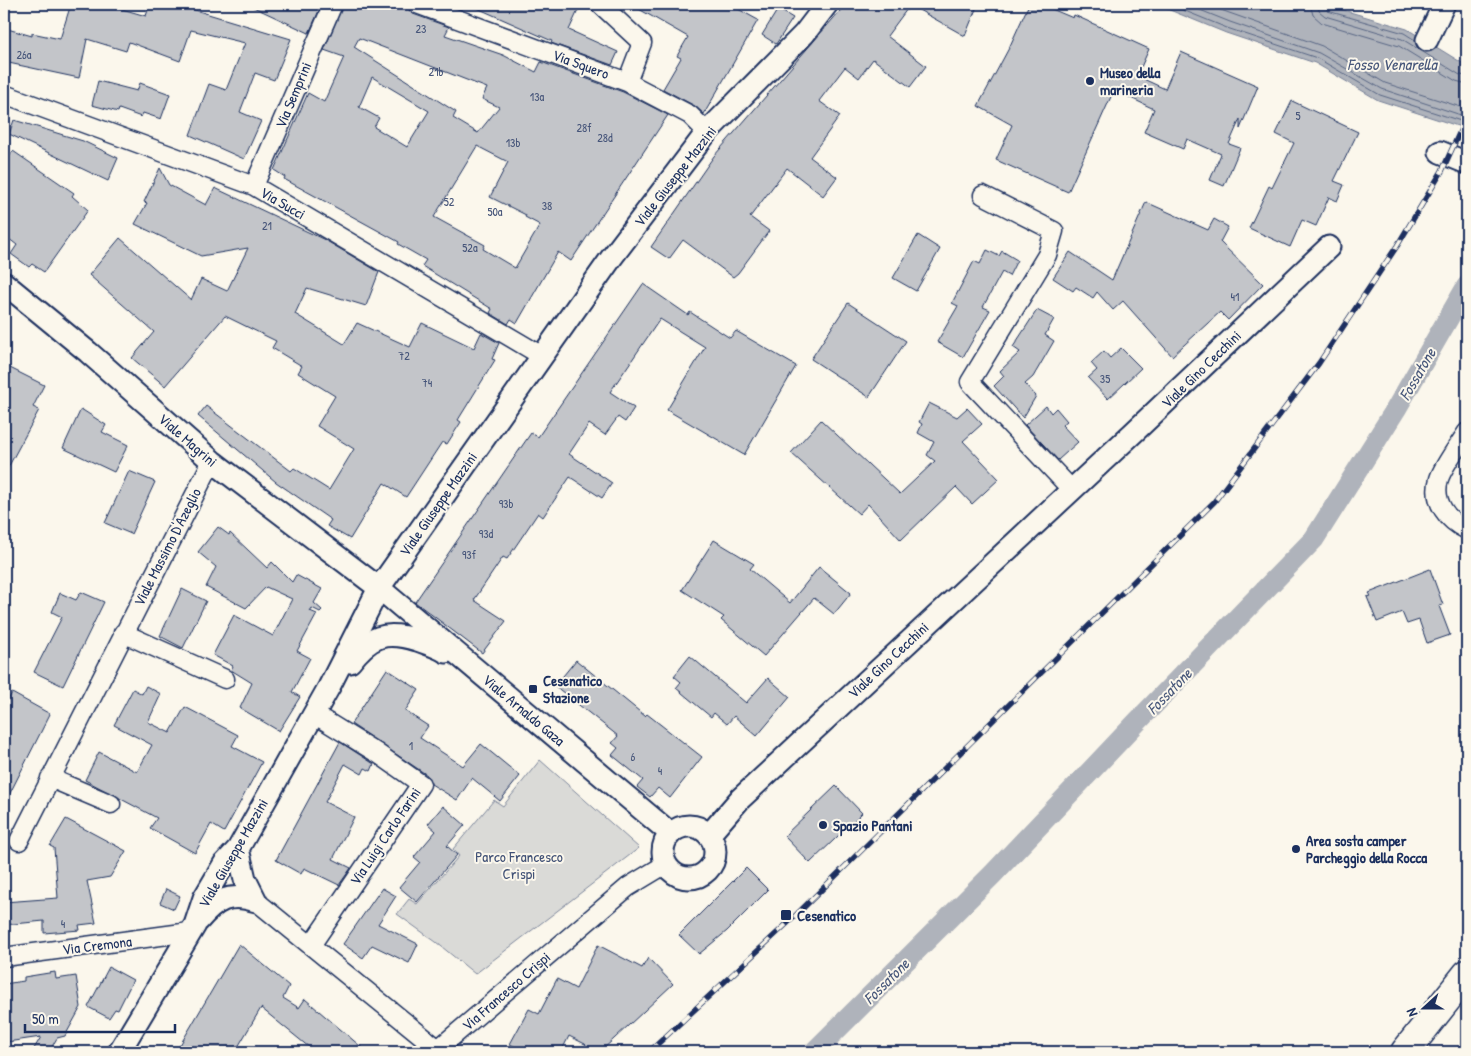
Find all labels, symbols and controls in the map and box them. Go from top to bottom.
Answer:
house number: 23 [416,20,427,37]
street label: Via Squero [550,44,612,84]
house number: 26a [16,46,32,63]
water label: Fosso Venarella [1347,53,1438,75]
street label: Via Semprini [270,59,316,131]
place label: Museo della marineria [1100,62,1160,100]
house number: 21b [429,63,444,80]
marker: Museo della marineria [1084,75,1096,87]
house number: 13a [530,88,545,105]
house number: 5 [1295,107,1301,124]
house number: 28f [576,119,592,136]
street label: Viale Giuseppe Mazzini [629,121,721,231]
house number: 28d [597,129,613,146]
house number: 13b [506,134,520,151]
street label: Via Succi [257,182,309,224]
house number: 52 [444,193,455,210]
house number: 38 [542,197,552,214]
house number: 50a [487,203,503,220]
house number: 21 [262,217,272,234]
house number: 52a [462,239,478,256]
house number: 41 [1231,288,1239,305]
street label: Viale Gino Cecchini [1156,325,1246,413]
water label: Fossatone [1393,343,1441,404]
house number: 72 [398,347,410,364]
house number: 35 [1100,370,1110,387]
house number: 74 [422,374,433,391]
street label: Viale Magrini [154,409,222,471]
street label: Viale Giuseppe Mazzini [394,448,482,560]
street label: Viale Massimo D'Azeglio [128,484,206,610]
house number: 93b [499,495,513,512]
house number: 93d [479,525,494,542]
house number: 93f [462,546,477,563]
street label: Viale Gino Cecchini [843,617,933,703]
water label: Fossatone [1141,663,1197,719]
street label: Viale Arnaldo Gaza [478,669,570,751]
place label: Cesenatico Stazione [543,670,602,708]
marker: Cesenatico Stazione [527,683,539,695]
house number: 1 [409,737,413,754]
house number: 6 [631,748,636,765]
house number: 4 [658,762,663,779]
street label: Via Luigi Carlo Farini [345,783,425,889]
street label: Viale Giuseppe Mazzini [193,795,273,911]
place label: Spazio Pantani [833,815,913,837]
marker: Spazio Pantani [817,819,829,831]
place label: Area sosta camper Parcheggio della Rocca [1306,830,1427,869]
marker: Area sosta camper Parcheggio della Rocca [1290,843,1302,855]
park label: Parco Francesco Crispi [475,846,563,884]
place label: Cesenatico [797,905,856,926]
marker: Cesenatico [779,908,793,922]
house number: 4 [61,915,66,932]
street label: Via Cremona [61,930,133,960]
street label: Via Francesco Crispi [457,947,555,1035]
water label: Fossatone [858,953,914,1009]
north arrow [1398,984,1448,1034]
scale bar [25,1001,175,1033]
text: N [1401,1005,1422,1020]
text: 50 m [32,1008,59,1029]

